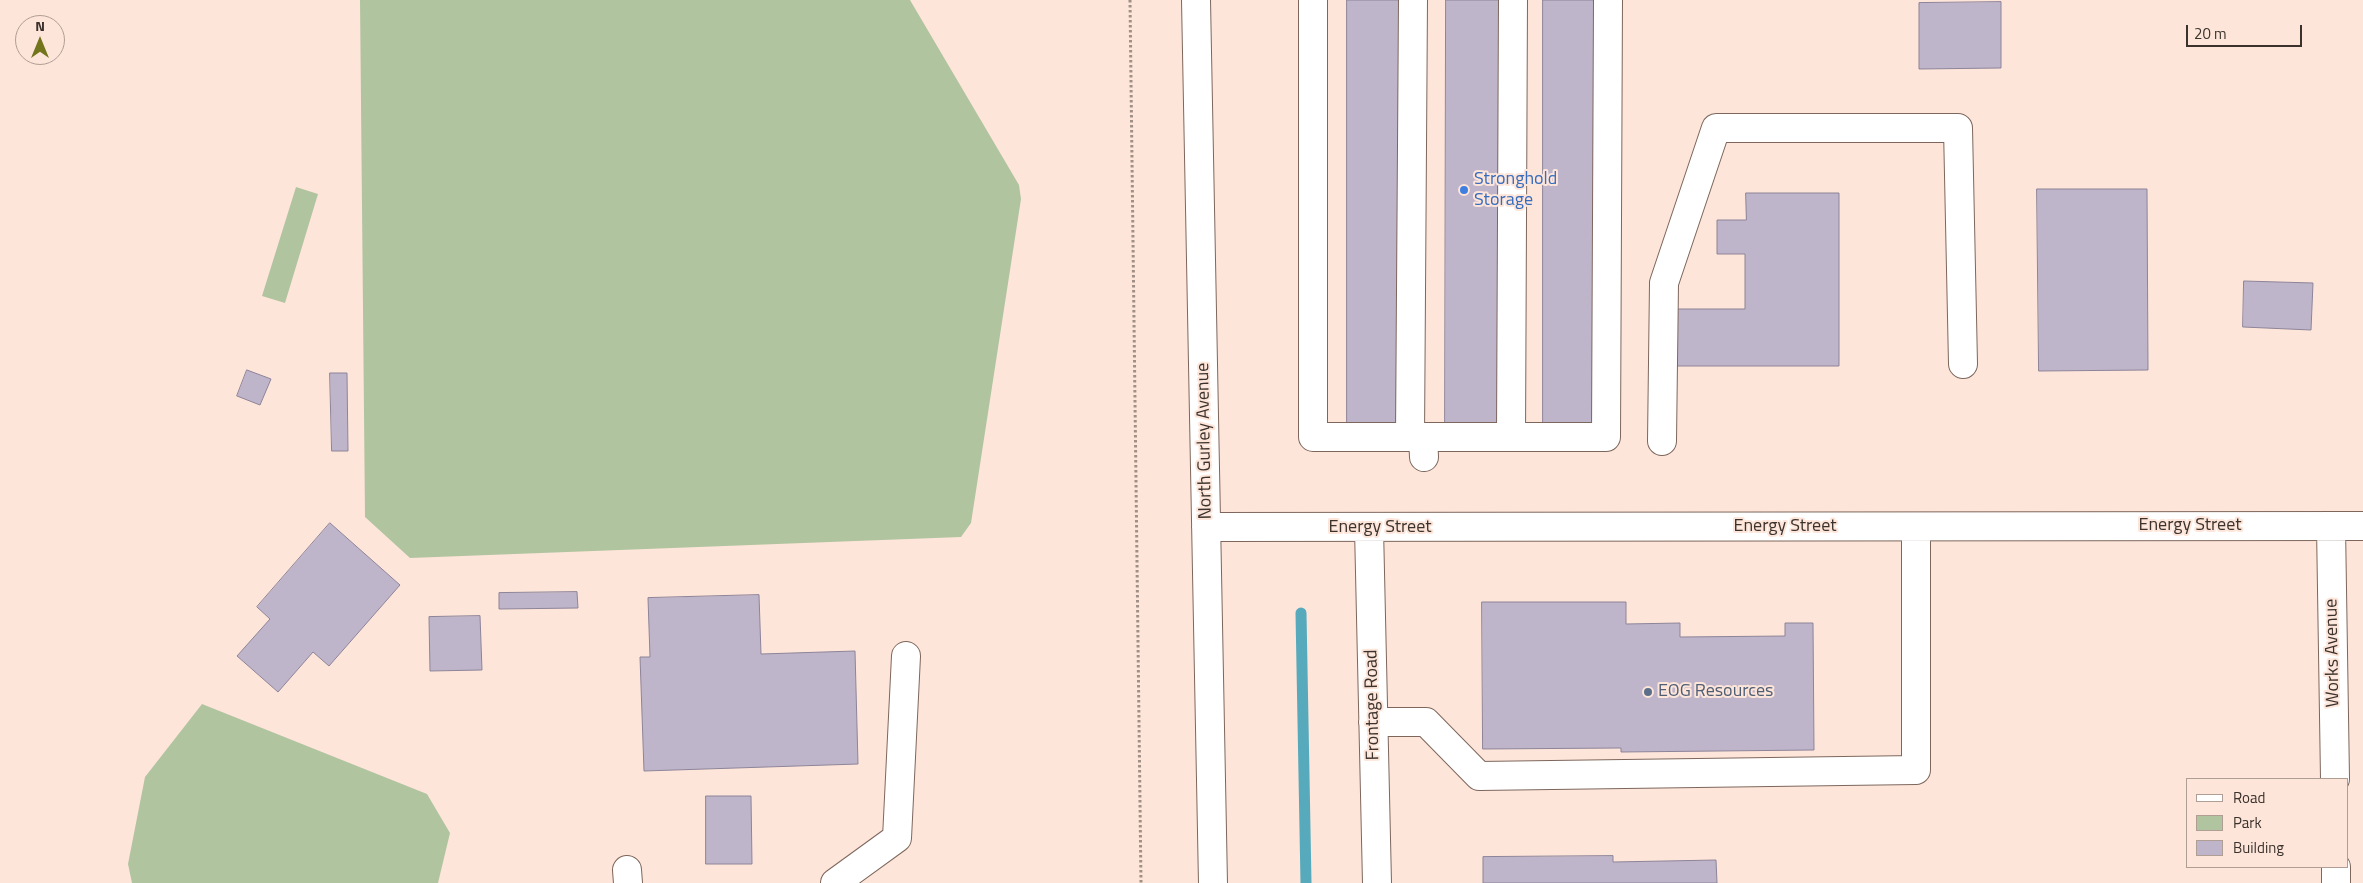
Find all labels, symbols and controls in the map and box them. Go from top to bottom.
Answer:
north arrow [15,15,65,65]
text: N [35,15,45,36]
scale bar [2188,15,2304,47]
text: 20 m [2194,22,2227,45]
place label: Stronghold Storage [1474,169,1557,212]
marker: Stronghold Storage [1458,184,1470,196]
street label: North Gurley Avenue [1193,362,1217,520]
street label: Energy Street [2138,515,2242,537]
street label: Energy Street [1733,516,1837,538]
street label: Energy Street [1328,517,1432,539]
street label: Works Avenue [2321,599,2345,707]
street label: Frontage Road [1361,649,1385,761]
place label: EOG Resources [1658,681,1773,703]
marker: EOG Resources [1642,686,1654,698]
legend [2186,778,2348,868]
text: Road [2233,786,2265,809]
text: Park [2233,811,2262,834]
text: Building [2233,836,2284,859]

